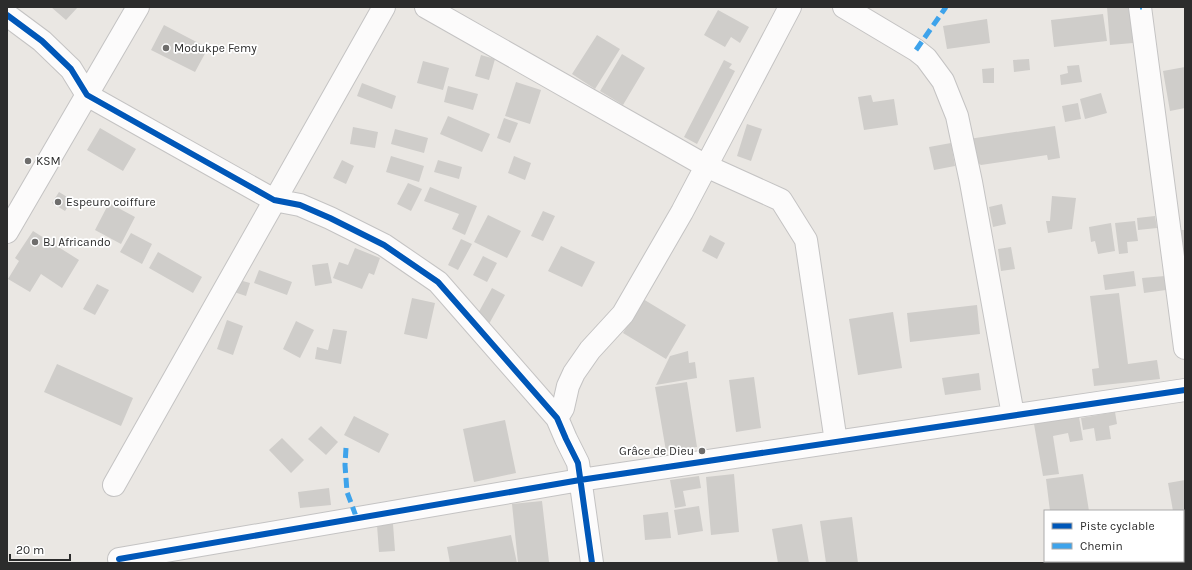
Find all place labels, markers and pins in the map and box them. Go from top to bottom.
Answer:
place label: Modukpe Femy [174,41,257,55]
marker: Modukpe Femy [161,43,171,53]
place label: KSM [36,154,61,168]
marker: KSM [23,156,33,166]
place label: Espeuro coiffure [66,195,156,209]
marker: Espeuro coiffure [53,197,63,207]
place label: BJ Africando [43,235,111,249]
marker: BJ Africando [30,237,40,247]
place label: Grâce de Dieu [619,444,694,458]
marker: Grâce de Dieu [697,446,707,456]

